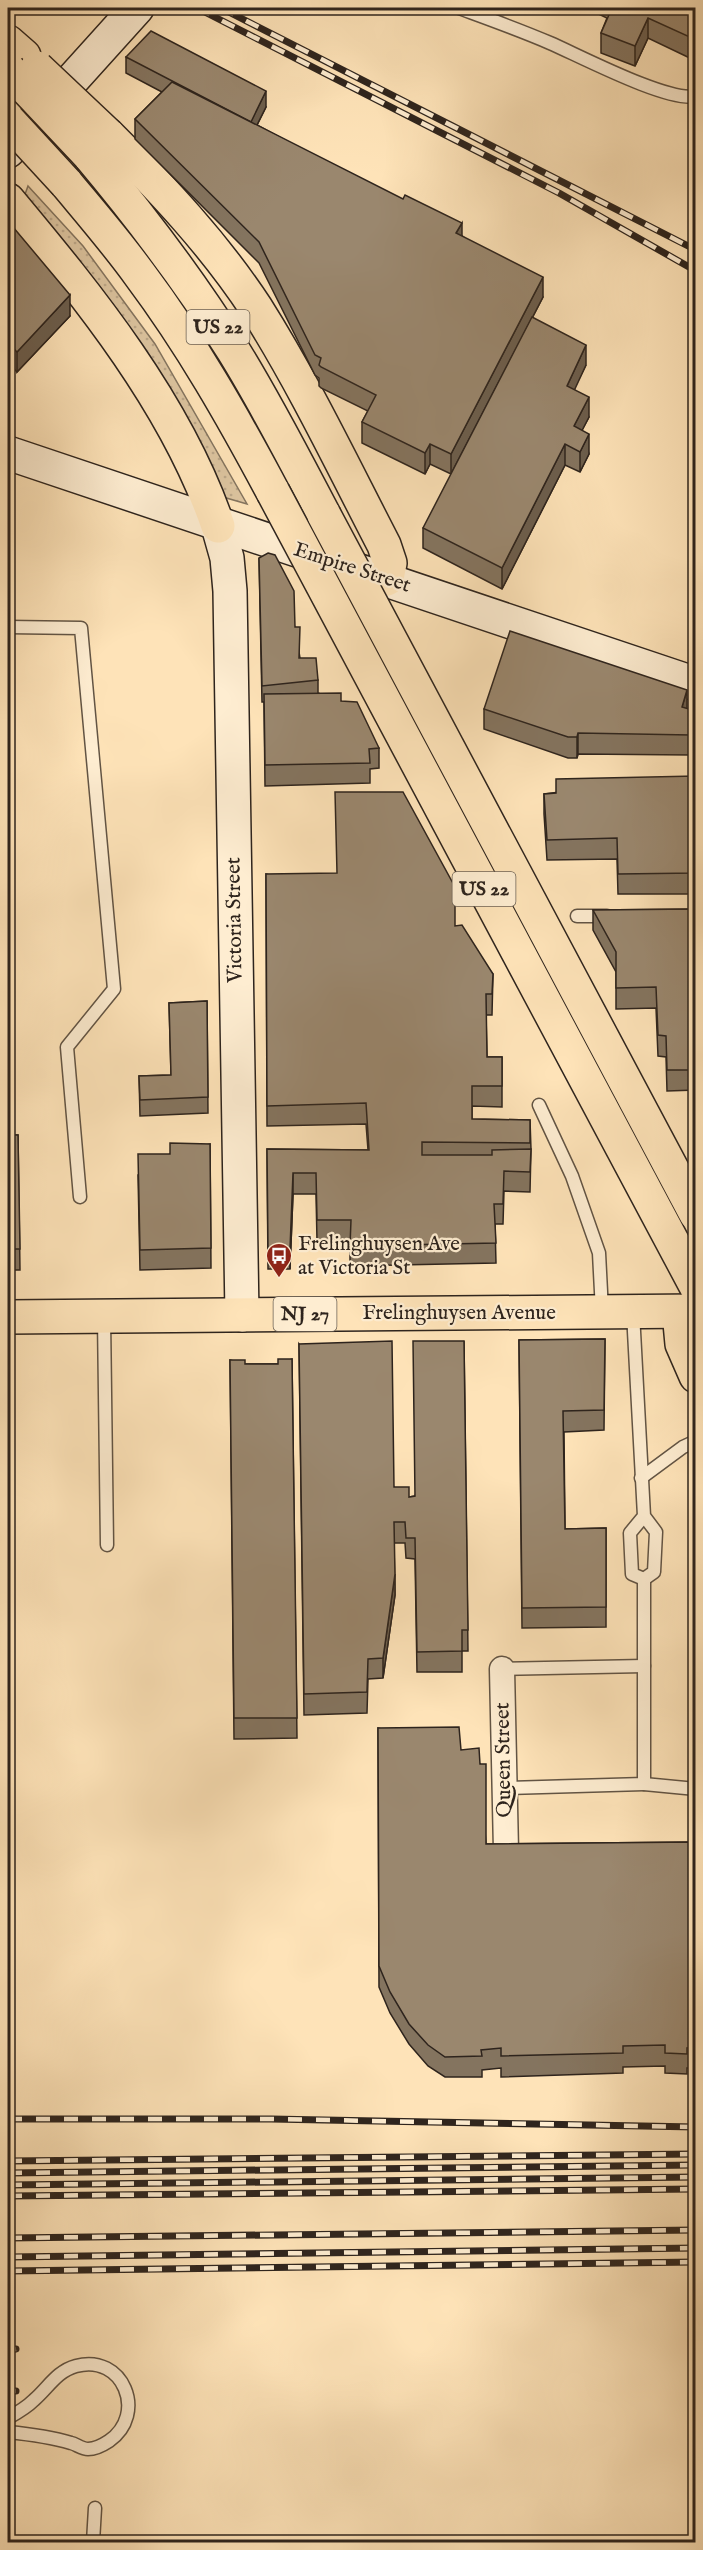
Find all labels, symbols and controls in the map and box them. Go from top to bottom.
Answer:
road number: US 22 [186,310,250,344]
street label: Empire Street [290,536,414,600]
street label: Victoria Street [220,857,250,984]
road number: US 22 [452,872,516,906]
place label: Frelinghuysen Ave at Victoria St [298,1231,460,1282]
bus stop icon: Frelinghuysen Ave at Victoria St [264,1241,294,1279]
road number: NJ 27 [274,1297,336,1331]
street label: Frelinghuysen Avenue [362,1300,556,1327]
street label: Queen Street [489,1702,519,1818]

